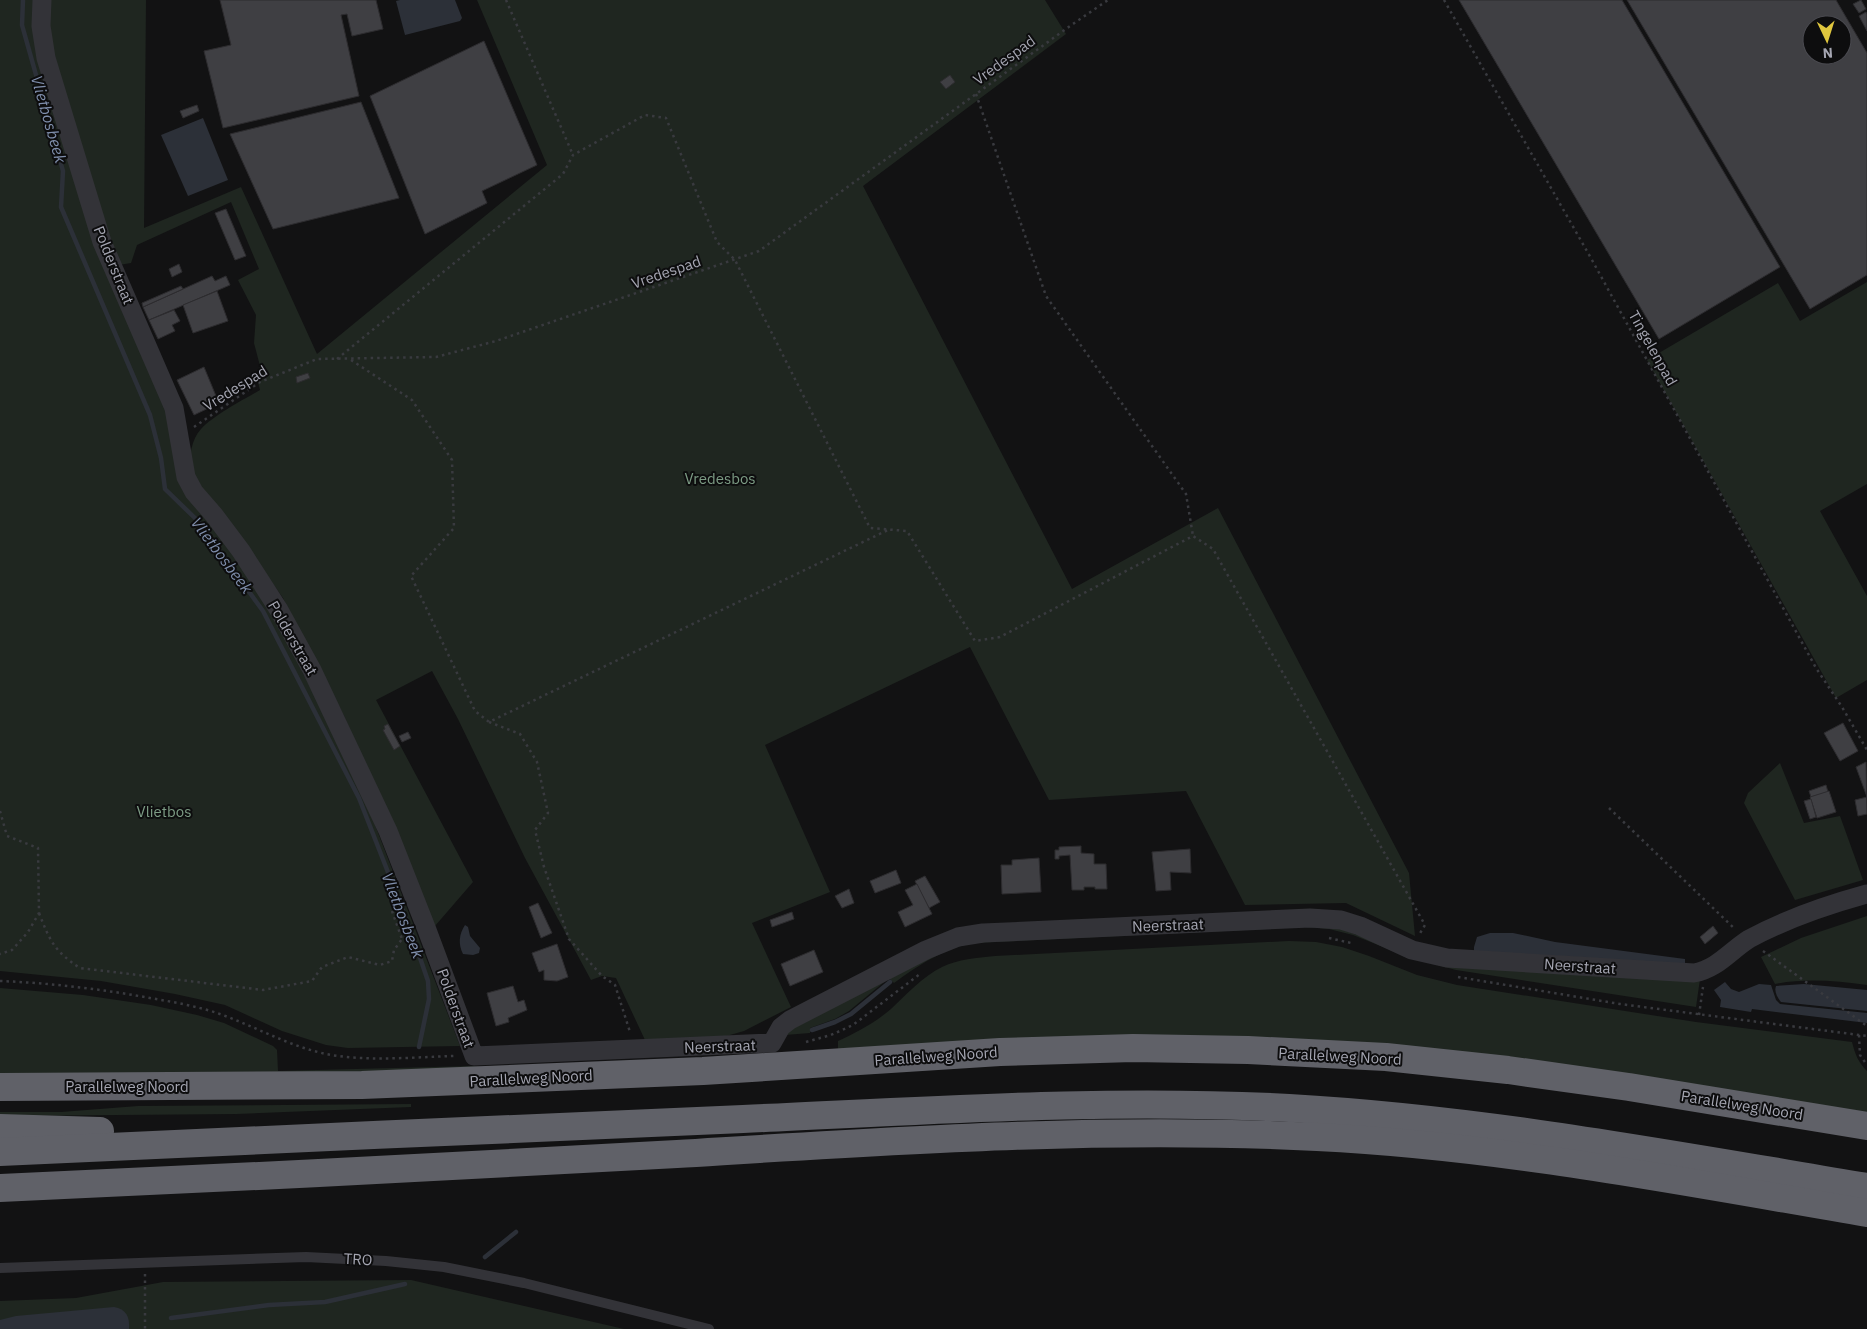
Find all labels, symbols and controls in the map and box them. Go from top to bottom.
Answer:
north arrow [1802,15,1852,65]
street label: Vredespad [969,31,1039,89]
text: N [1822,44,1834,62]
water label: Vlietbosbeek [27,73,71,166]
street label: Polderstraat [90,223,138,307]
street label: Vredespad [629,251,703,293]
street label: Tingelenpad [1625,307,1681,389]
street label: Vredespad [199,361,271,415]
park label: Vredesbos [684,469,756,488]
water label: Vlietbosbeek [187,513,258,598]
street label: Polderstraat [264,597,322,679]
park label: Vlietbos [137,802,191,821]
water label: Vlietbosbeek [377,869,429,961]
street label: Neerstraat [1132,914,1204,936]
street label: Neerstraat [1544,954,1616,978]
street label: Polderstraat [433,966,479,1050]
street label: Neerstraat [684,1035,756,1057]
street label: Parallelweg Noord [874,1042,998,1070]
street label: Parallelweg Noord [1278,1043,1402,1069]
street label: Parallelweg Noord [469,1065,593,1091]
street label: Parallelweg Noord [65,1077,189,1096]
street label: Parallelweg Noord [1680,1086,1804,1124]
street label: TRO [343,1249,373,1269]

